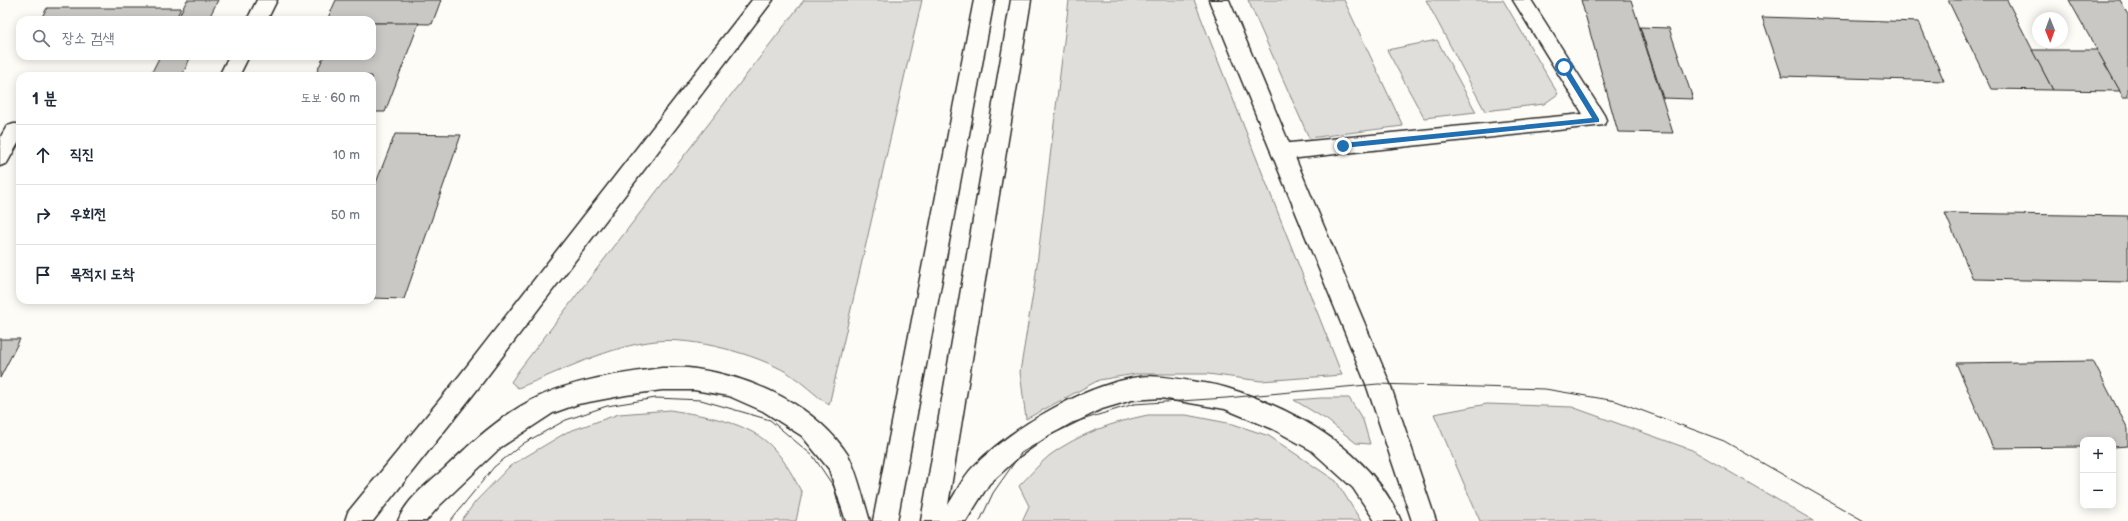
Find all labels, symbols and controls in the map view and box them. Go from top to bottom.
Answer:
north arrow [2032,12,2068,48]
search box [16,16,376,60]
icon: search [30,27,52,49]
text: 장소 검색 [62,29,114,48]
route start [1555,58,1573,76]
text: 1 분 [32,89,57,109]
text: 도보 · 60 m [301,90,360,106]
route end [1334,137,1352,155]
icon: ahead [32,144,54,166]
text: 직진 [70,145,94,164]
text: 10 m [333,147,360,163]
icon: right [32,204,54,226]
text: 우회전 [70,205,106,224]
text: 50 m [331,207,360,223]
icon: arrive [32,264,54,286]
text: 목적지 도착 [70,265,134,284]
map controls [2080,437,2116,509]
button: + [2080,437,2116,473]
button: − [2080,473,2116,509]

